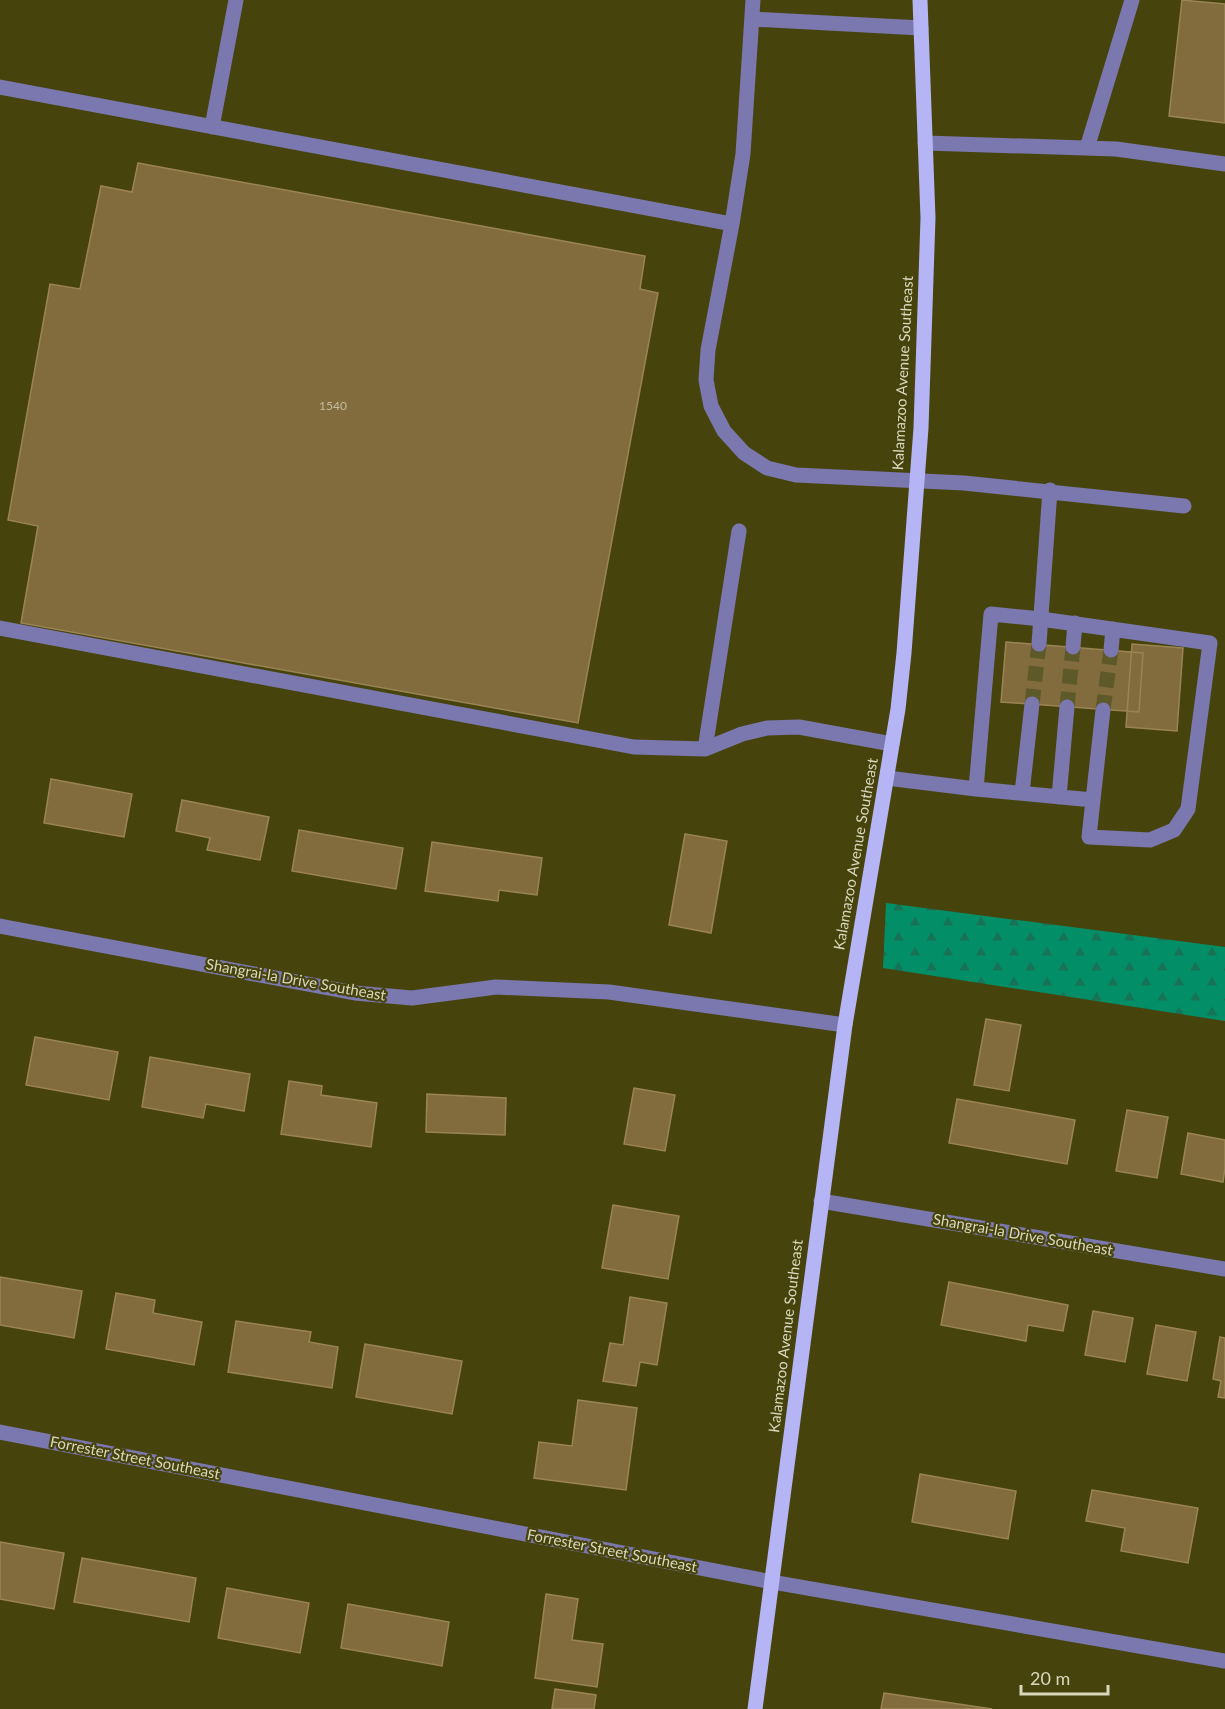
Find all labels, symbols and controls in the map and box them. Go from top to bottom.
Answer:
street label: Kalamazoo Avenue Southeast [888,275,916,471]
house number: 1540 [319,398,347,413]
street label: Kalamazoo Avenue Southeast [829,756,881,951]
street label: Shangrai-la Drive Southeast [205,954,388,1004]
street label: Shangrai-la Drive Southeast [932,1209,1115,1259]
street label: Kalamazoo Avenue Southeast [764,1238,806,1434]
street label: Forrester Street Southeast [49,1432,222,1482]
street label: Forrester Street Southeast [526,1525,699,1575]
scale bar [1021,1658,1108,1696]
text: 20 m [1030,1667,1070,1689]

